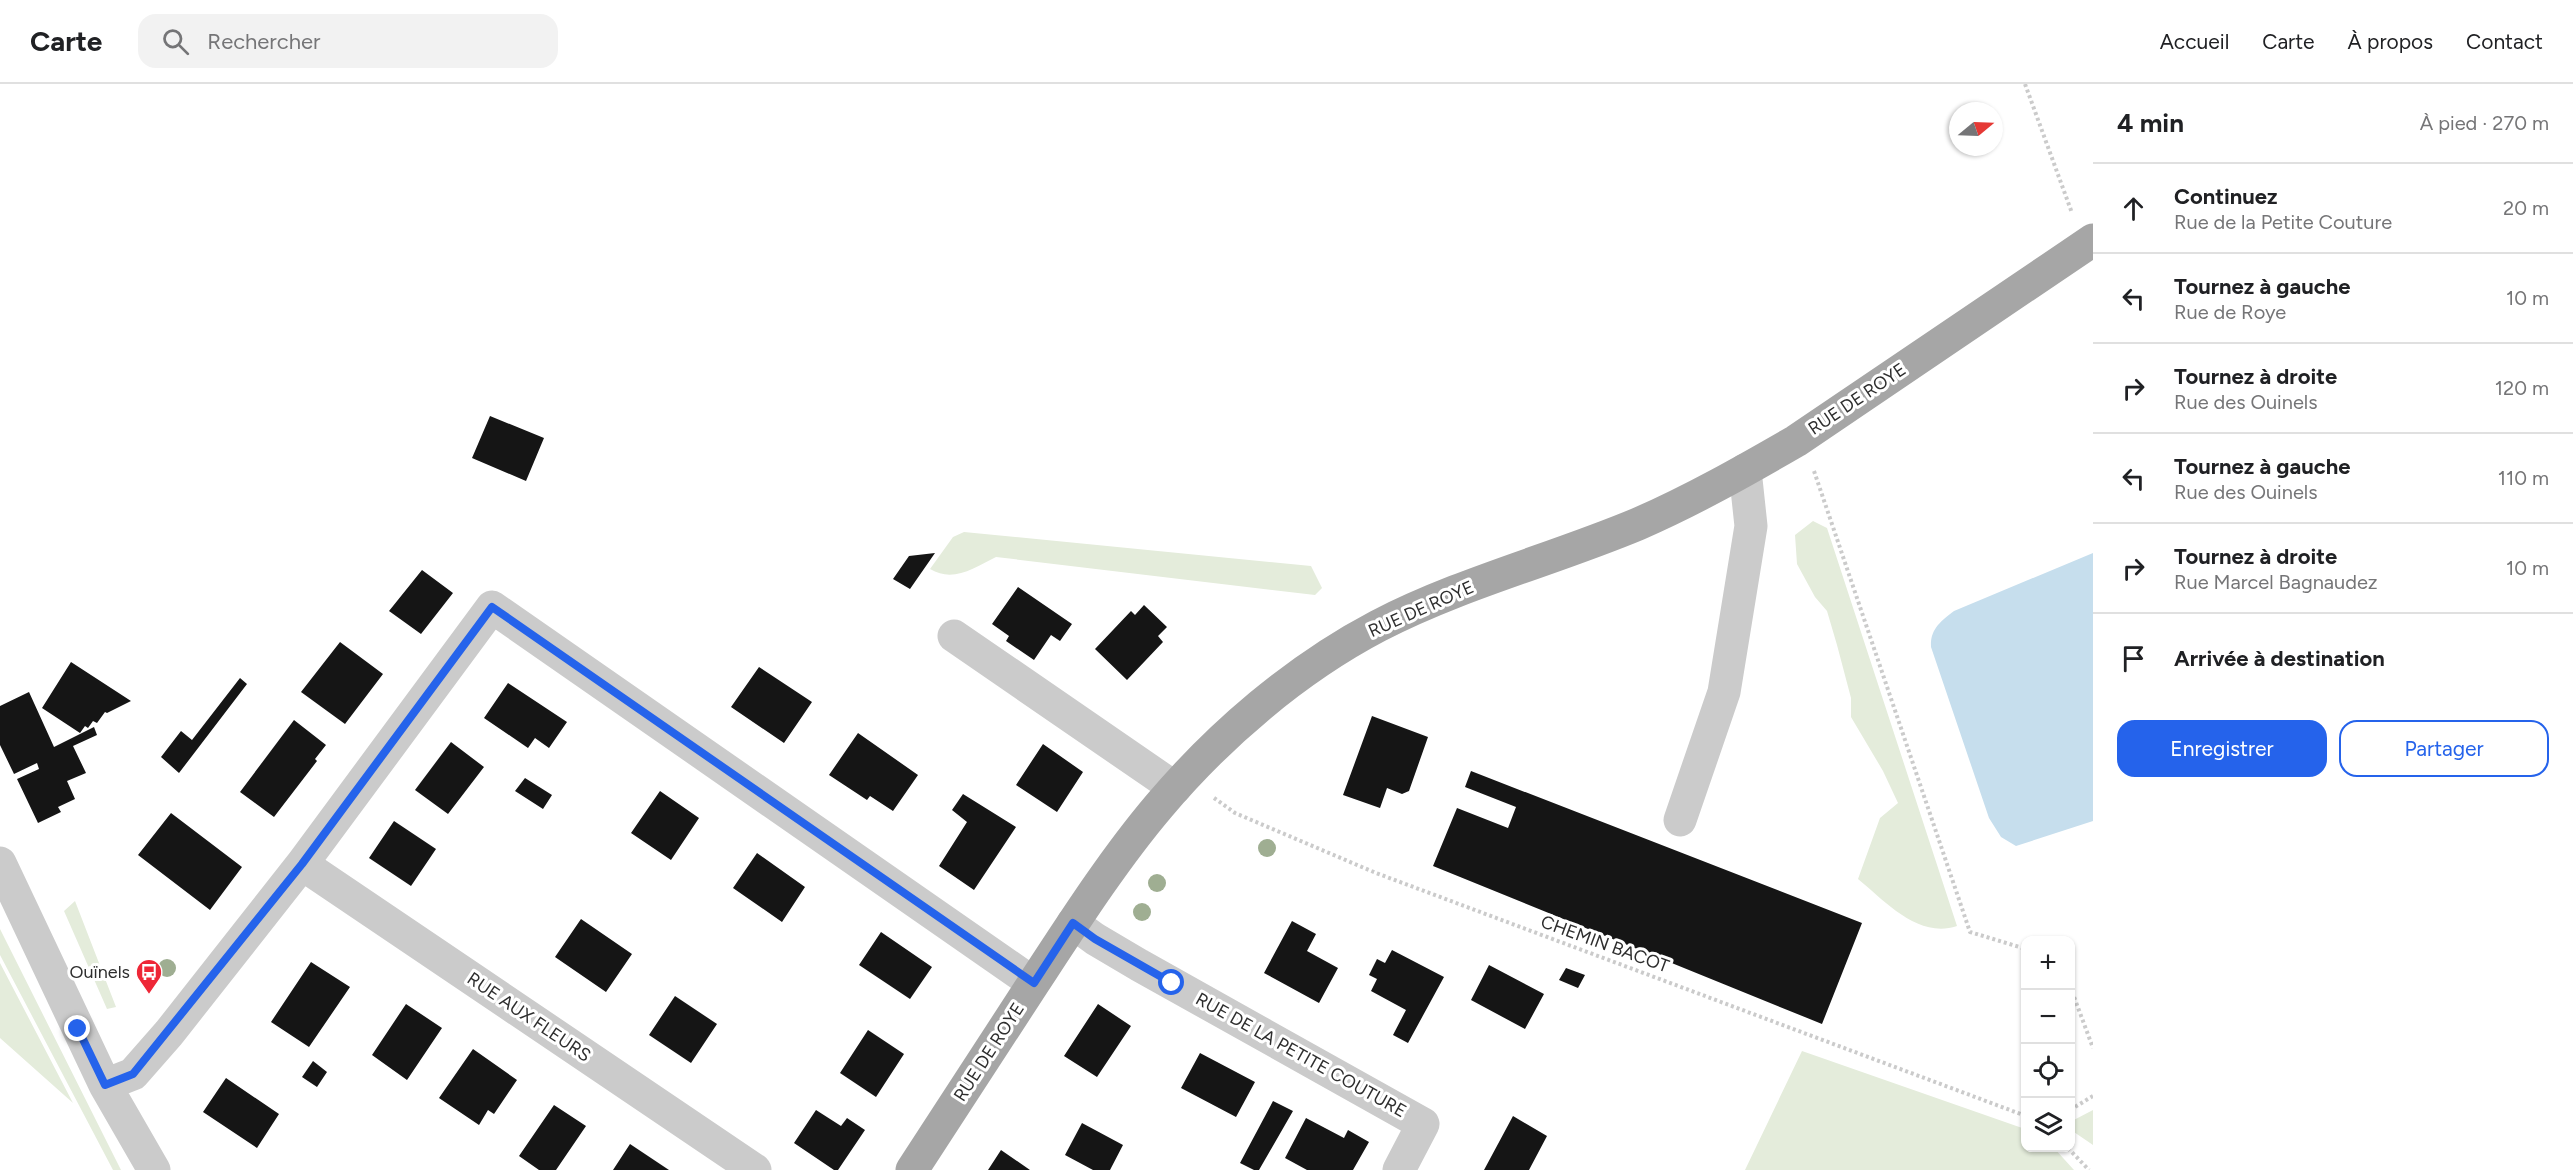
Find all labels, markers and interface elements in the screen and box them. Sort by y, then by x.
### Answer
search box [138,14,558,68]
text: Carte [30,24,102,58]
icon: search [159,25,192,58]
text: Rechercher [207,28,320,55]
text: Accueil [2160,29,2229,54]
text: Carte [2262,29,2315,54]
text: À propos [2348,29,2433,54]
text: Contact [2466,29,2543,54]
north arrow [1949,102,2003,156]
text: 4 min [2117,107,2184,139]
text: À pied · 270 m [2420,111,2549,135]
text: Continuez [2174,183,2278,210]
icon: ahead [2117,192,2150,225]
text: 20 m [2503,196,2549,220]
text: Rue de la Petite Couture [2174,210,2392,234]
text: Tournez à gauche [2174,273,2350,300]
icon: left [2117,282,2150,315]
text: 10 m [2506,286,2549,310]
text: Rue de Roye [2174,300,2286,324]
street label: RUE DE ROYE [1804,358,1910,440]
text: Tournez à droite [2174,363,2337,390]
icon: right [2117,372,2150,405]
text: 120 m [2495,376,2549,400]
text: Rue des Ouinels [2174,390,2318,414]
text: Tournez à gauche [2174,453,2350,480]
icon: left [2117,462,2150,495]
text: 110 m [2498,466,2549,490]
text: Rue des Ouinels [2174,480,2318,504]
text: Tournez à droite [2174,543,2337,570]
icon: right [2117,552,2150,585]
text: 10 m [2506,556,2549,580]
text: Rue Marcel Bagnaudez [2174,570,2378,594]
street label: RUE DE ROYE [1365,576,1477,642]
icon: arrive [2117,642,2150,675]
text: Arrivée à destination [2174,645,2385,672]
button: Enregistrer [2117,720,2327,777]
button: Partager [2339,720,2549,777]
street label: CHEMIN BACOT [1538,911,1672,977]
map controls [2021,936,2075,1152]
button: + [2021,936,2075,990]
bus stop icon: Ouïnels [134,957,164,995]
place label: Ouïnels [70,961,130,983]
street label: RUE AUX FLEURS [463,968,595,1066]
route start [1158,969,1184,995]
street label: RUE DE LA PETITE COUTURE [1192,988,1410,1122]
button: − [2021,990,2075,1044]
street label: RUE DE ROYE [949,999,1029,1105]
route end [64,1015,90,1041]
button: locate [2021,1044,2075,1098]
button: layers [2021,1098,2075,1152]

